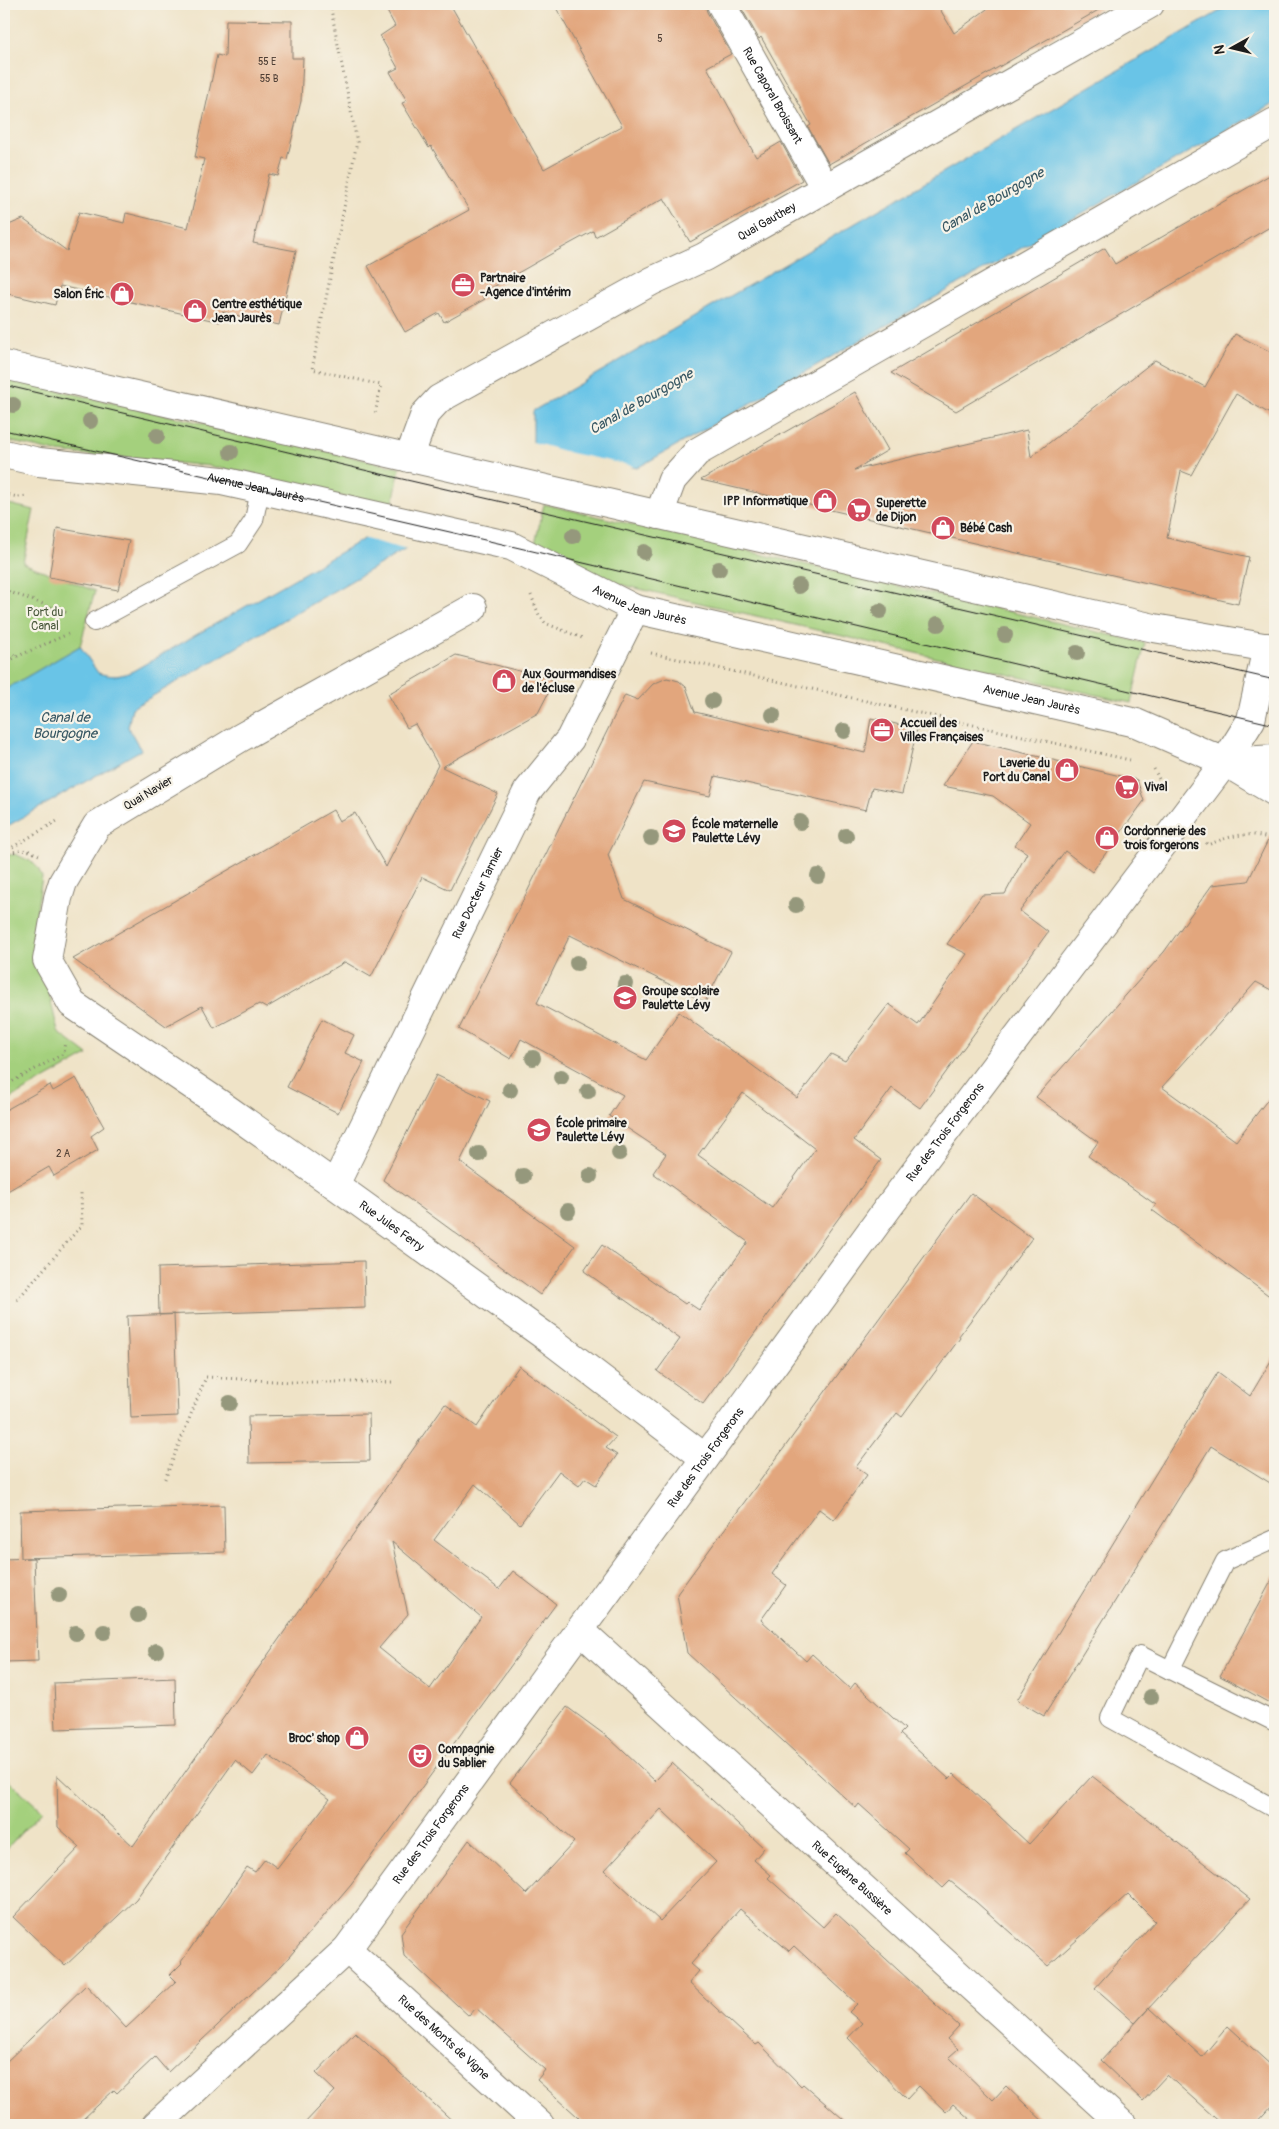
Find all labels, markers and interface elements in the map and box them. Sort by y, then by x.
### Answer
north arrow [1206,22,1256,72]
house number: 5 [657,33,663,45]
text: N [1211,44,1229,56]
street label: Rue Caporal Broissant [739,45,806,147]
house number: 55 E [258,56,276,68]
house number: 55 B [260,73,279,85]
water label: Canal de Bourgogne [938,163,1049,237]
street label: Quai Gauthey [735,199,799,244]
place label: Partnaire -Agence d'intérim [480,271,571,300]
office icon: Partnaire -Agence d'intérim [450,272,476,298]
shop icon: Salon Éric [109,281,135,307]
place label: Salon Éric [54,286,104,302]
place label: Centre esthétique Jean Jaurès [212,297,303,326]
shop icon: Centre esthétique Jean Jaurès [182,298,208,324]
water label: Canal de Bourgogne [587,364,698,438]
street label: Avenue Jean Jaurès [205,470,306,507]
shop icon: IPP Informatique [812,488,838,514]
place label: IPP Informatique [723,494,809,509]
place label: Superette de Dijon [876,496,927,525]
supermarket icon: Superette de Dijon [846,497,872,523]
shop icon: Bébé Cash [930,515,956,541]
place label: Bébé Cash [960,521,1012,536]
street label: Avenue Jean Jaurès [590,582,688,629]
park label: Port du Canal [27,605,63,634]
place label: Aux Gourmandises de l'écluse [522,667,617,696]
shop icon: Aux Gourmandises de l'écluse [491,668,517,694]
street label: Avenue Jean Jaurès [982,681,1082,718]
water label: Canal de Bourgogne [33,709,99,742]
place label: Accueil des Villes Françaises [900,716,984,745]
office icon: Accueil des Villes Françaises [869,717,895,743]
place label: Laverie du Port du Canal [983,756,1050,785]
shop icon: Laverie du Port du Canal [1054,757,1080,783]
street label: Quai Navier [121,772,176,814]
supermarket icon: Vival [1114,774,1140,800]
place label: Vival [1144,780,1168,795]
place label: École maternelle Paulette Lévy [692,816,779,846]
school or university icon: École maternelle Paulette Lévy [661,818,687,844]
place label: Cordonnerie des trois forgerons [1123,824,1206,853]
shop icon: Cordonnerie des trois forgerons [1094,825,1120,851]
street label: Rue Docteur Tarnier [449,844,507,942]
place label: Groupe scolaire Paulette Lévy [642,984,720,1013]
school or university icon: Groupe scolaire Paulette Lévy [612,985,638,1011]
street label: Rue des Trois Forgerons [903,1080,988,1185]
place label: École primaire Paulette Lévy [556,1115,628,1145]
school or university icon: École primaire Paulette Lévy [526,1117,552,1143]
house number: 2 A [56,1148,71,1160]
street label: Rue Jules Ferry [356,1198,427,1255]
street label: Rue des Trois Forgerons [665,1405,748,1511]
shop icon: Broc' shop [344,1725,370,1751]
place label: Broc' shop [288,1731,340,1746]
place label: Compagnie du Sablier [438,1742,495,1771]
theatre icon: Compagnie du Sablier [407,1743,433,1769]
street label: Rue des Trois Forgerons [390,1781,473,1887]
street label: Rue Eugène Bussière [808,1838,895,1919]
street label: Rue des Monts de Vigne [395,1992,492,2083]

